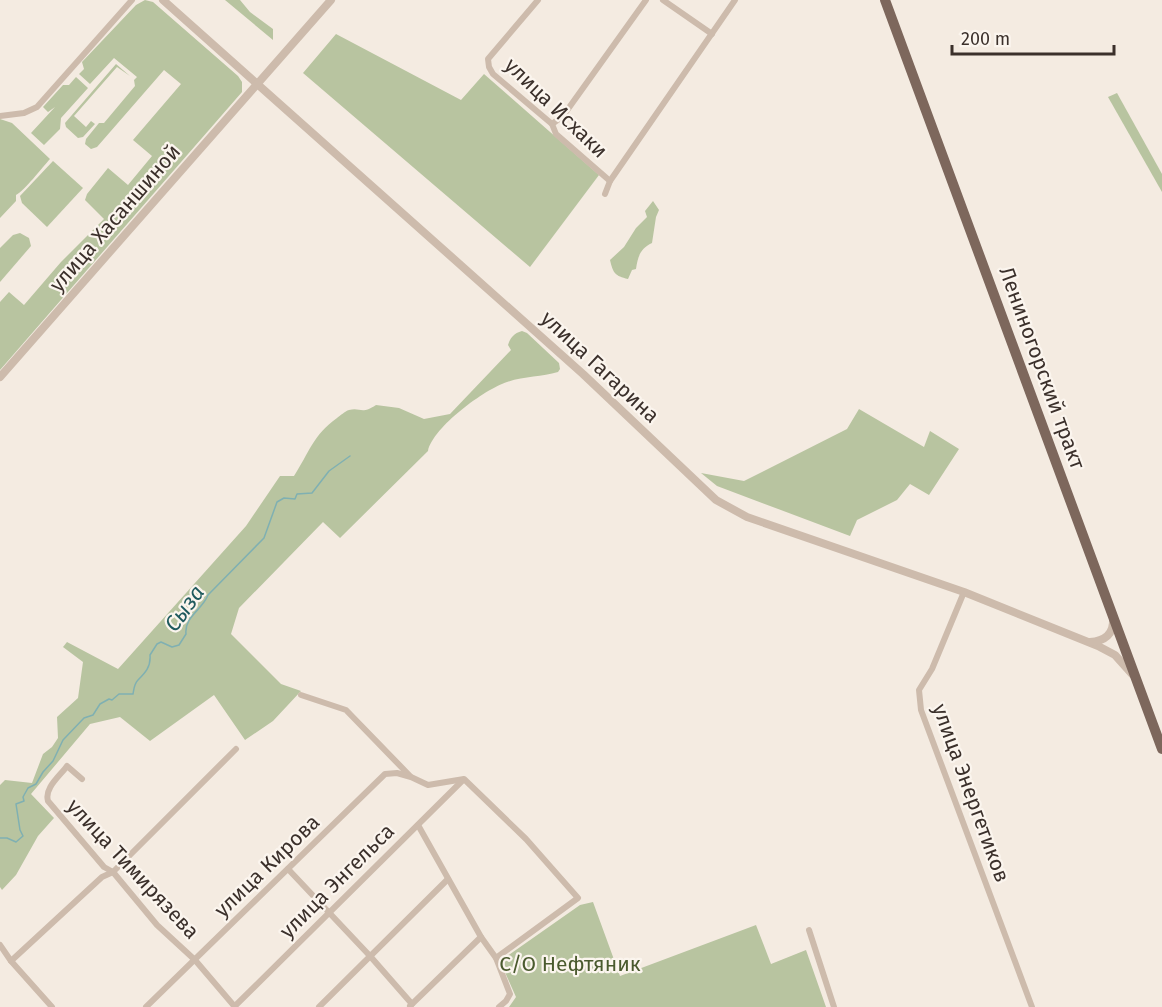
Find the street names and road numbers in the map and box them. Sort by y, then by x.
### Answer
street label: улица Исхаки [499,52,613,164]
street label: улица Хасаншиной [44,139,186,297]
street label: Лениногорский тракт [993,263,1091,473]
street label: улица Гагарина [535,305,665,429]
street label: улица Энергетиков [927,700,1015,886]
street label: улица Тимирязева [61,793,205,945]
street label: улица Кирова [209,809,325,923]
street label: улица Энгельса [274,818,400,944]

